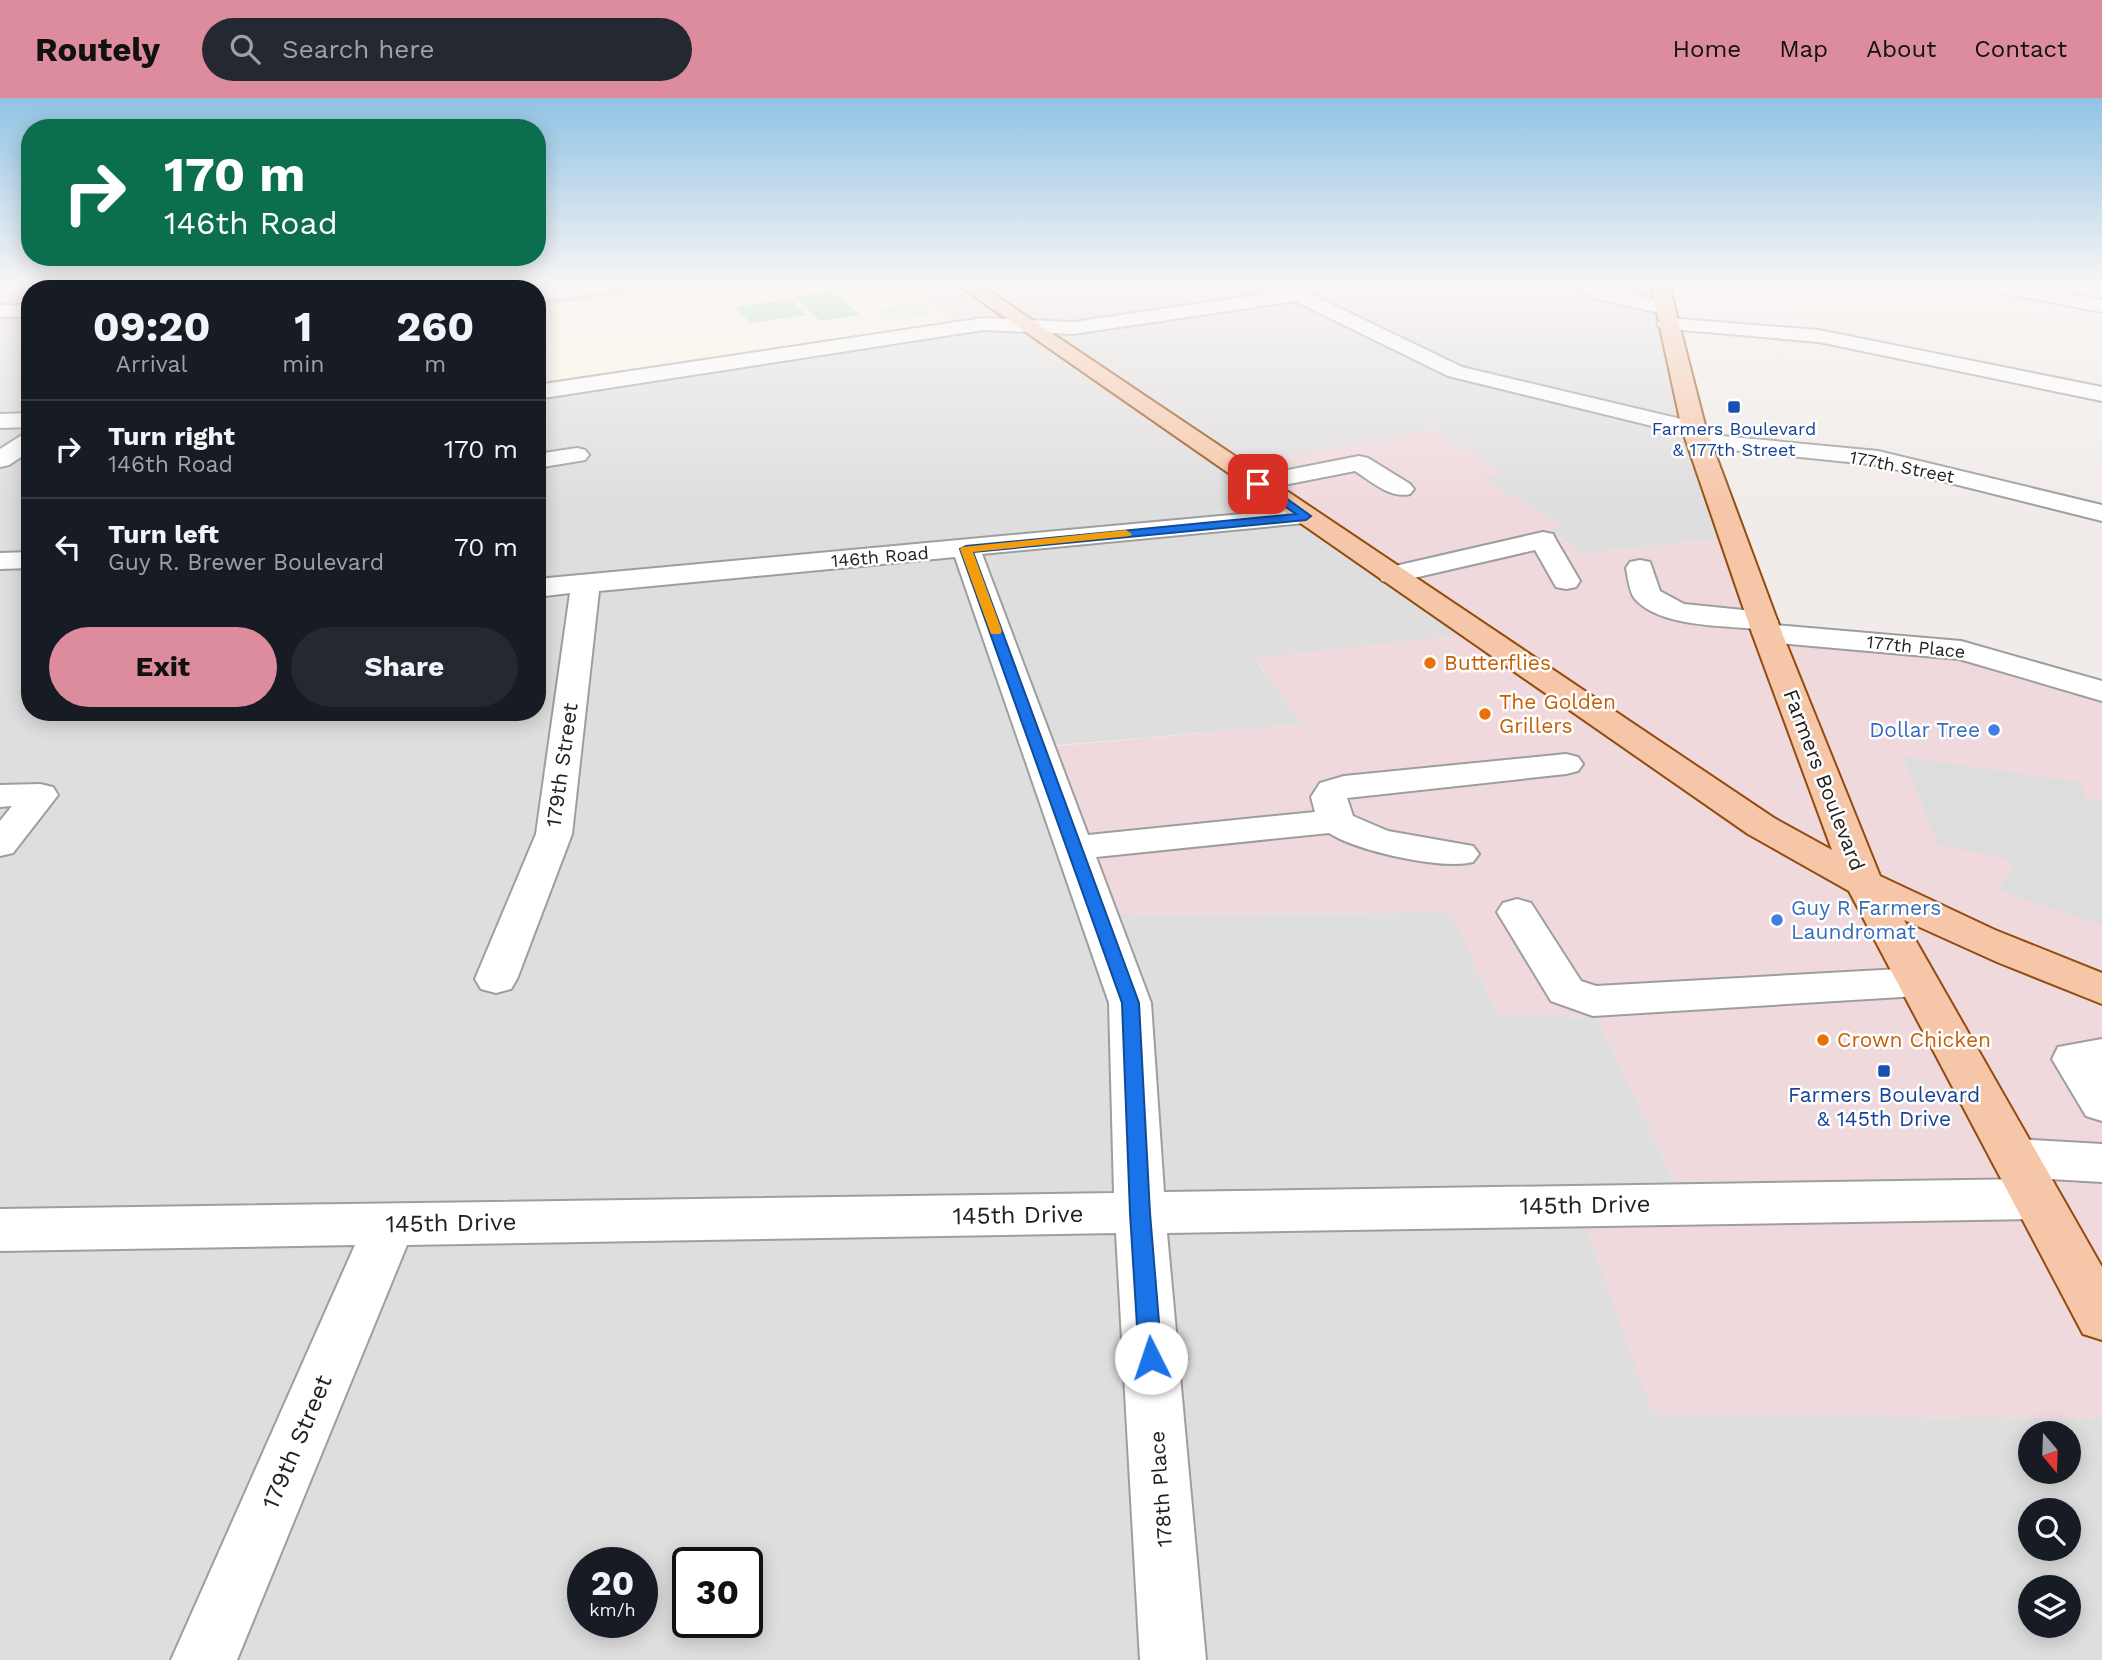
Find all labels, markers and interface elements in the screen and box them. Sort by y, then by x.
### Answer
search box [202,18,692,81]
text: Routely [35,30,160,69]
icon: search [226,30,264,68]
text: Search here [282,34,434,64]
text: Home [1673,35,1741,63]
text: Map [1779,35,1828,63]
text: About [1866,35,1936,63]
text: Contact [1974,35,2067,63]
text: 170 m [164,145,305,203]
icon: right [49,147,140,238]
text: 146th Road [164,204,338,242]
text: 09:20 [93,302,210,351]
text: 1 [294,302,312,351]
text: 260 [396,302,474,351]
text: Arrival [116,351,188,378]
text: min [282,351,325,378]
text: m [424,351,446,378]
marker: Farmers Boulevard & 177th Street [1726,399,1742,415]
place label: Farmers Boulevard & 177th Street [1652,418,1816,460]
text: Turn right [108,421,235,451]
icon: right [49,430,87,468]
text: 170 m [444,434,518,464]
street label: 177th Street [1848,446,1957,487]
text: 146th Road [108,451,233,478]
pin [1228,454,1288,514]
icon: arrive [1239,465,1277,503]
text: Turn left [108,519,219,549]
icon: left [49,528,87,566]
text: 70 m [454,532,518,562]
street label: 146th Road [830,542,930,571]
text: Guy R. Brewer Boulevard [108,549,384,576]
button: Exit [49,627,277,707]
button: Share [291,627,518,707]
street label: 177th Place [1866,631,1966,662]
place label: Butterflies [1444,650,1551,675]
marker: Butterflies [1422,655,1438,671]
street label: Farmers Boulevard [1778,686,1871,874]
place label: The Golden Grillers [1499,689,1616,738]
street label: 179th Street [540,701,583,829]
marker: The Golden Grillers [1477,706,1493,722]
place label: Dollar Tree [1869,717,1980,742]
marker: Dollar Tree [1986,722,2002,738]
place label: Guy R Farmers Laundromat [1791,895,1941,944]
marker: Guy R Farmers Laundromat [1769,912,1785,928]
place label: Crown Chicken [1837,1027,1991,1052]
marker: Crown Chicken [1815,1032,1831,1048]
marker: Farmers Boulevard & 145th Drive [1876,1063,1892,1079]
place label: Farmers Boulevard & 145th Drive [1788,1082,1980,1131]
street label: 145th Drive [1519,1190,1651,1220]
street label: 145th Drive [952,1200,1084,1230]
street label: 145th Drive [385,1208,517,1238]
position arrow [1114,1321,1188,1395]
street label: 179th Street [256,1371,338,1513]
north arrow [2018,1421,2081,1484]
map controls [2018,1421,2081,1638]
street label: 178th Place [1144,1430,1177,1548]
button: search [2018,1498,2081,1561]
speed limit sign: 30 [672,1547,763,1638]
text: 20 [591,1562,634,1604]
button: layers [2018,1575,2081,1638]
text: km/h [589,1599,636,1620]

